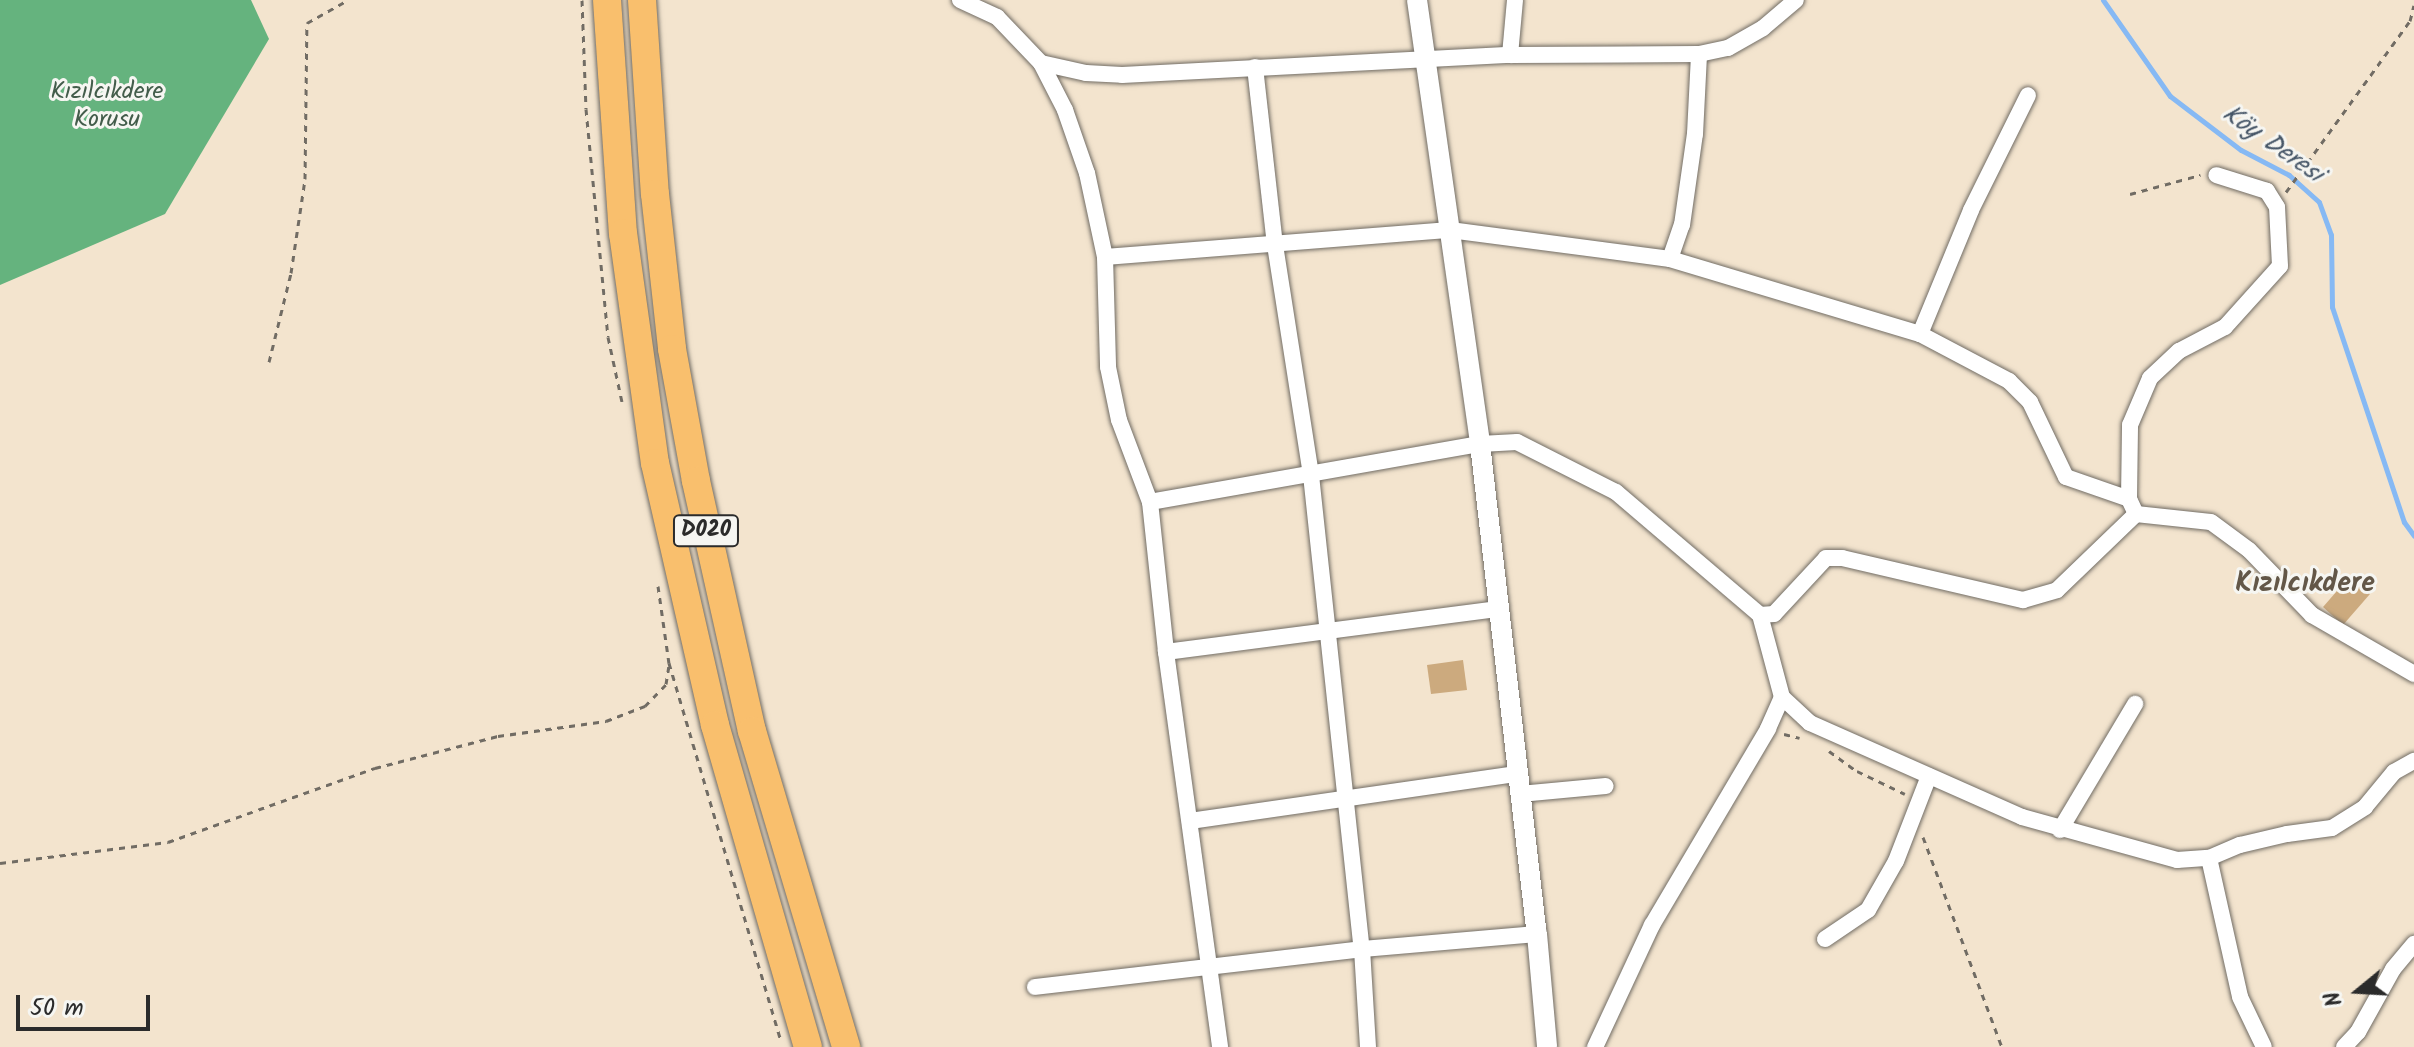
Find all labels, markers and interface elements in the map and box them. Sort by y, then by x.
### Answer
park label: Kızılcıkdere Korusu [51,78,163,134]
water label: Köy Deresi [2216,99,2328,191]
road number: D020 [672,513,740,549]
district label: Kızılcıkdere [2235,567,2375,601]
north arrow [2318,951,2398,1031]
scale bar [20,979,154,1029]
text: N [2316,987,2353,1011]
text: 50 m [30,989,84,1028]

